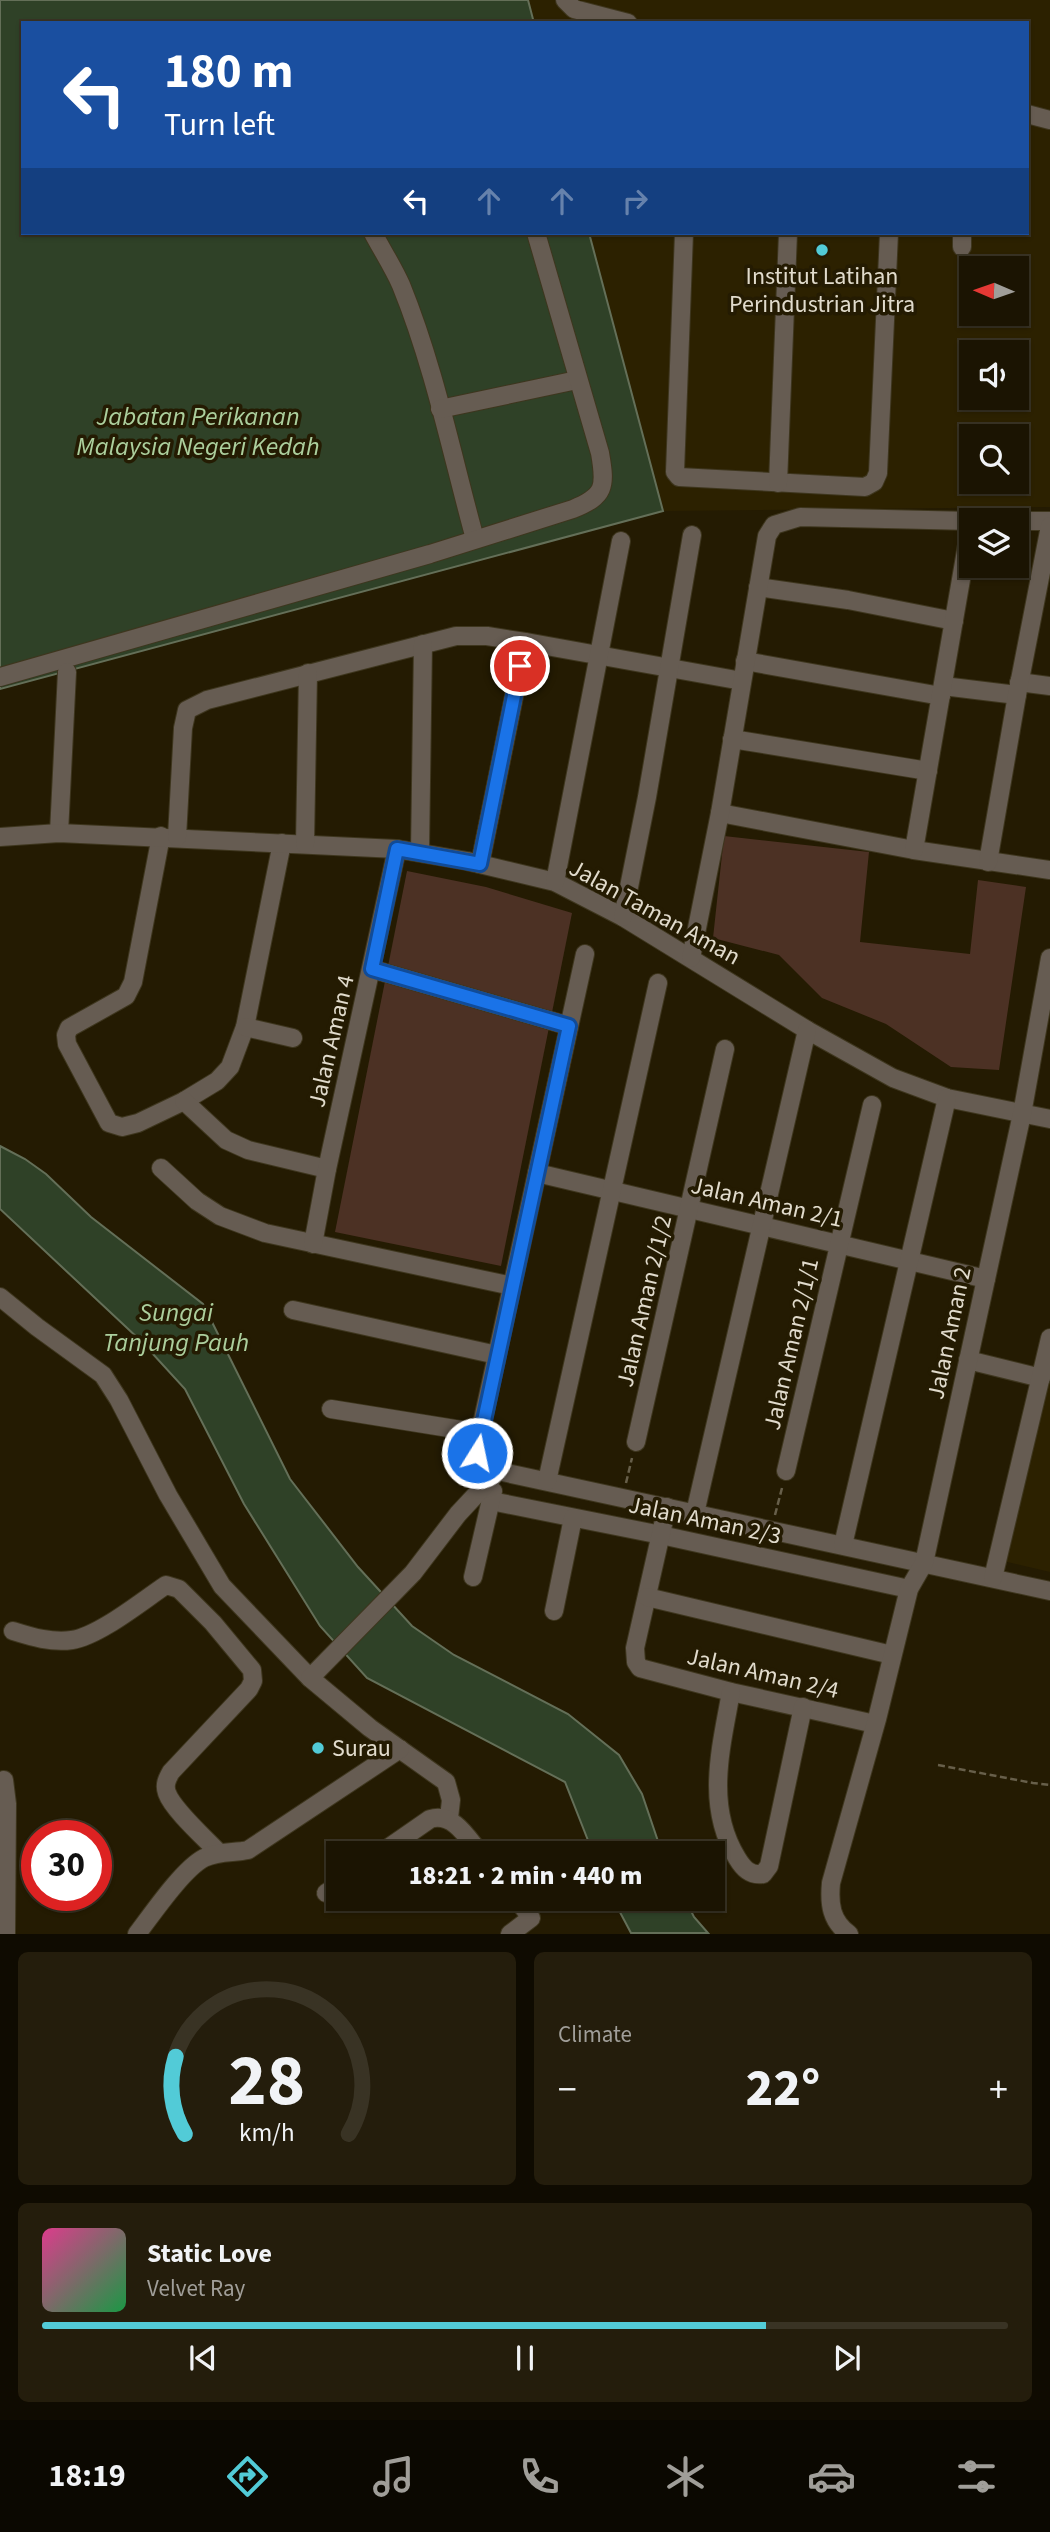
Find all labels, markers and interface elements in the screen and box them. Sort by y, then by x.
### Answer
text: 180 m [164,37,293,107]
icon: left [49,49,140,140]
text: Turn left [164,102,275,148]
icon: left [397,182,435,220]
icon: ahead [470,182,508,220]
icon: ahead [543,182,581,220]
icon: right [616,182,654,220]
marker: Institut Latihan Perindustrian Jitra [814,242,830,258]
north arrow [959,256,1029,326]
map controls [959,256,1029,578]
place label: Institut Latihan Perindustrian Jitra [729,259,915,322]
button: sound [959,340,1029,410]
water label: Jabatan Perikanan Malaysia Negeri Kedah [76,398,320,465]
button: search [959,424,1029,494]
button: layers [959,508,1029,578]
pin [490,636,550,696]
icon: arrive [501,647,539,685]
street label: Jalan Taman Aman [563,851,747,974]
street label: Jalan Aman 4 [299,972,364,1111]
street label: Jalan Aman 2/1 [687,1168,846,1237]
street label: Jalan Aman 2/1/2 [608,1212,681,1390]
street label: Jalan Aman 2/1/1 [755,1255,828,1433]
street label: Jalan Aman 2 [918,1264,981,1403]
water label: Sungai Tanjung Pauh [103,1294,249,1361]
position arrow [440,1416,514,1490]
street label: Jalan Aman 2/3 [625,1487,784,1554]
street label: Jalan Aman 2/4 [683,1639,842,1708]
place label: Surau [332,1731,391,1766]
marker: Surau [310,1740,326,1756]
speed limit sign: 30 [21,1820,112,1911]
text: 18:21 · 2 min · 440 m [409,1857,642,1894]
text: Climate [558,2018,632,2051]
text: 28 [229,2030,305,2134]
text: 22° [746,2052,820,2126]
text: − [558,2063,577,2117]
text: + [989,2063,1008,2117]
text: km/h [239,2115,295,2151]
text: Static Love [147,2235,272,2272]
text: Velvet Ray [147,2272,245,2305]
icon: previous [184,2339,222,2377]
icon: pause [506,2339,544,2377]
icon: next [828,2339,866,2377]
icon: directions [223,2452,272,2501]
icon: music [369,2452,418,2501]
icon: phone [515,2452,564,2501]
icon: climate [661,2452,710,2501]
icon: car [807,2452,856,2501]
icon: filters [952,2452,1001,2501]
text: 18:19 [48,2453,126,2499]

